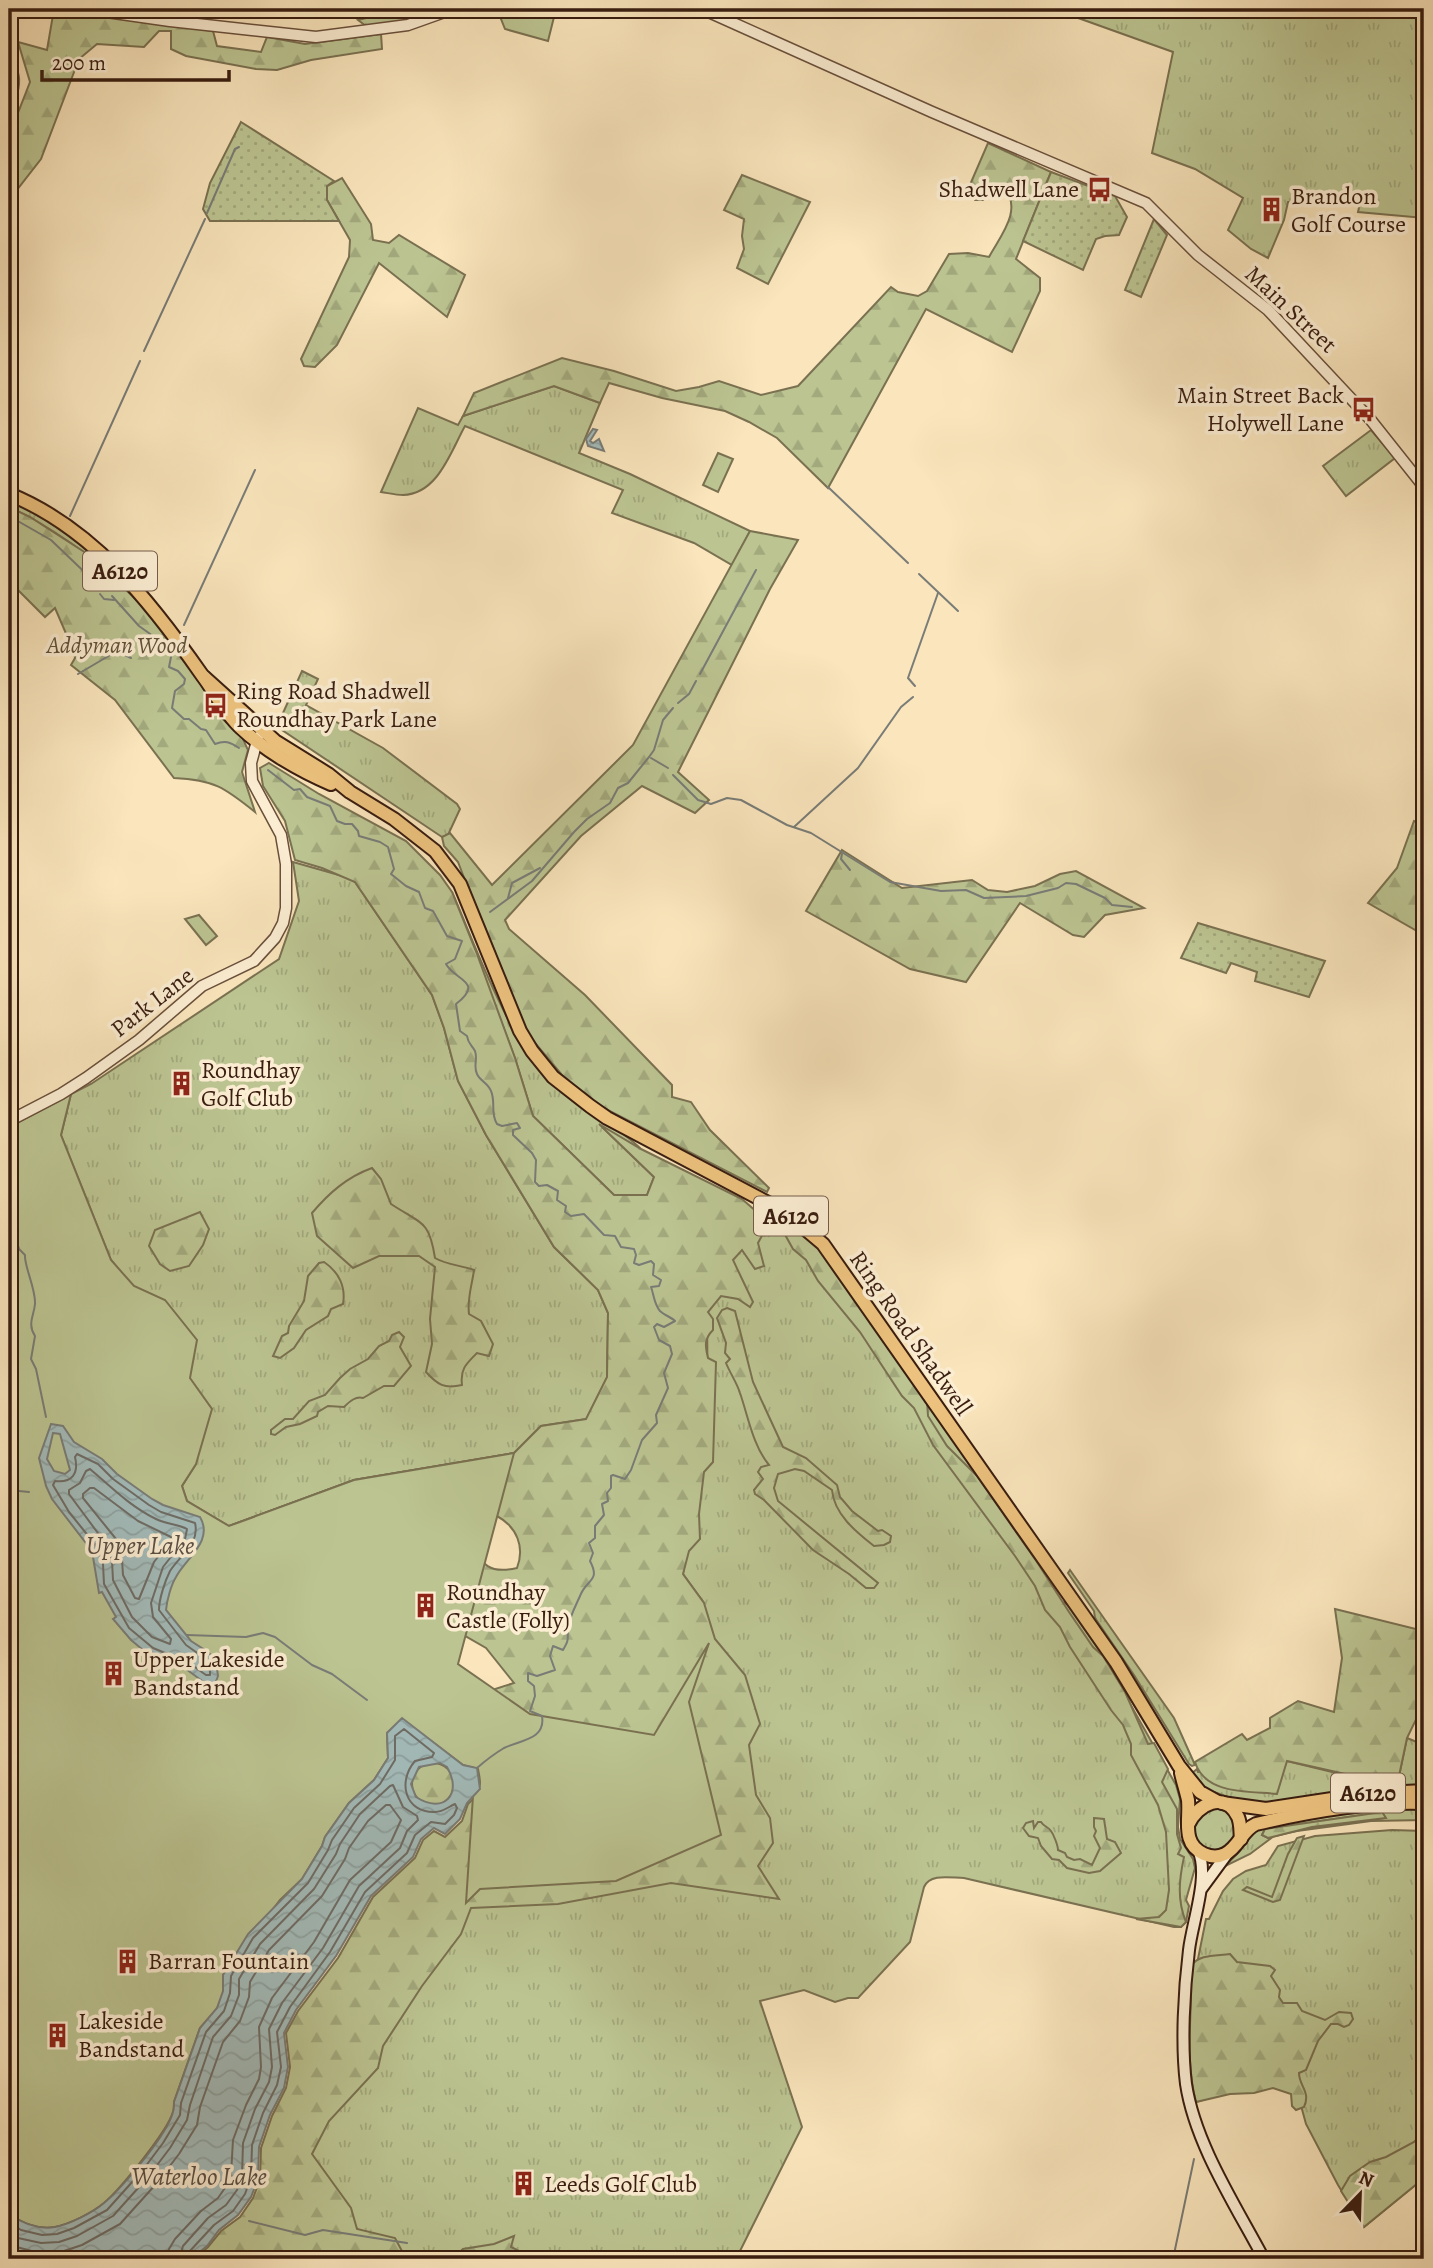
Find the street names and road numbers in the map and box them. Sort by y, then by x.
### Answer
street label: Main Street [1238,258,1344,360]
road number: A6120 [83,552,157,590]
street label: Park Lane [104,960,200,1044]
road number: A6120 [754,1196,828,1236]
street label: Ring Road Shadwell [842,1244,980,1422]
road number: A6120 [1331,1774,1405,1812]

